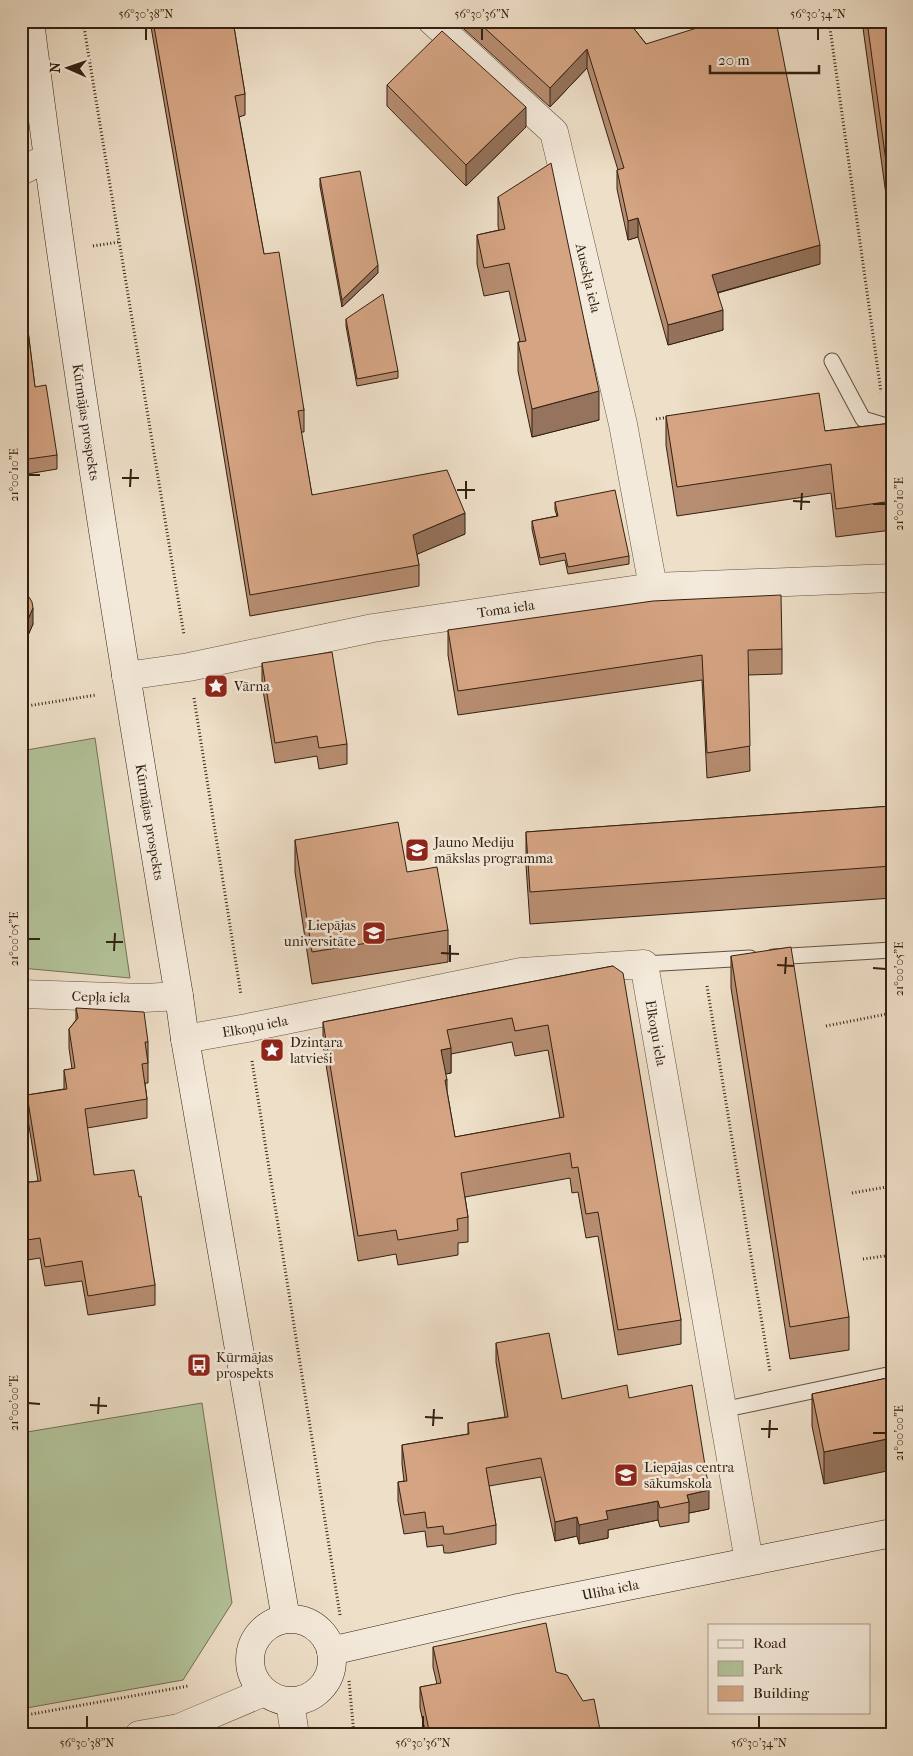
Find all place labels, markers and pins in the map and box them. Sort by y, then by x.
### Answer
place icon: Vārna [203,673,229,699]
place label: Vārna [233,678,270,695]
place label: Jauno Mediju mākslas programma [433,834,554,867]
school or university icon: Jauno Mediju mākslas programma [404,837,430,863]
place label: Liepājas universitāte [283,917,356,950]
school or university icon: Liepājas universitāte [361,920,387,946]
place label: Dzintara latvieši [289,1034,343,1067]
place icon: Dzintara latvieši [259,1037,285,1063]
place label: Kūrmājas prospekts [215,1349,274,1382]
bus stop icon: Kūrmājas prospekts [186,1352,212,1378]
place label: Liepājas centra sākumskola [644,1459,735,1492]
school or university icon: Liepājas centra sākumskola [613,1462,639,1488]

